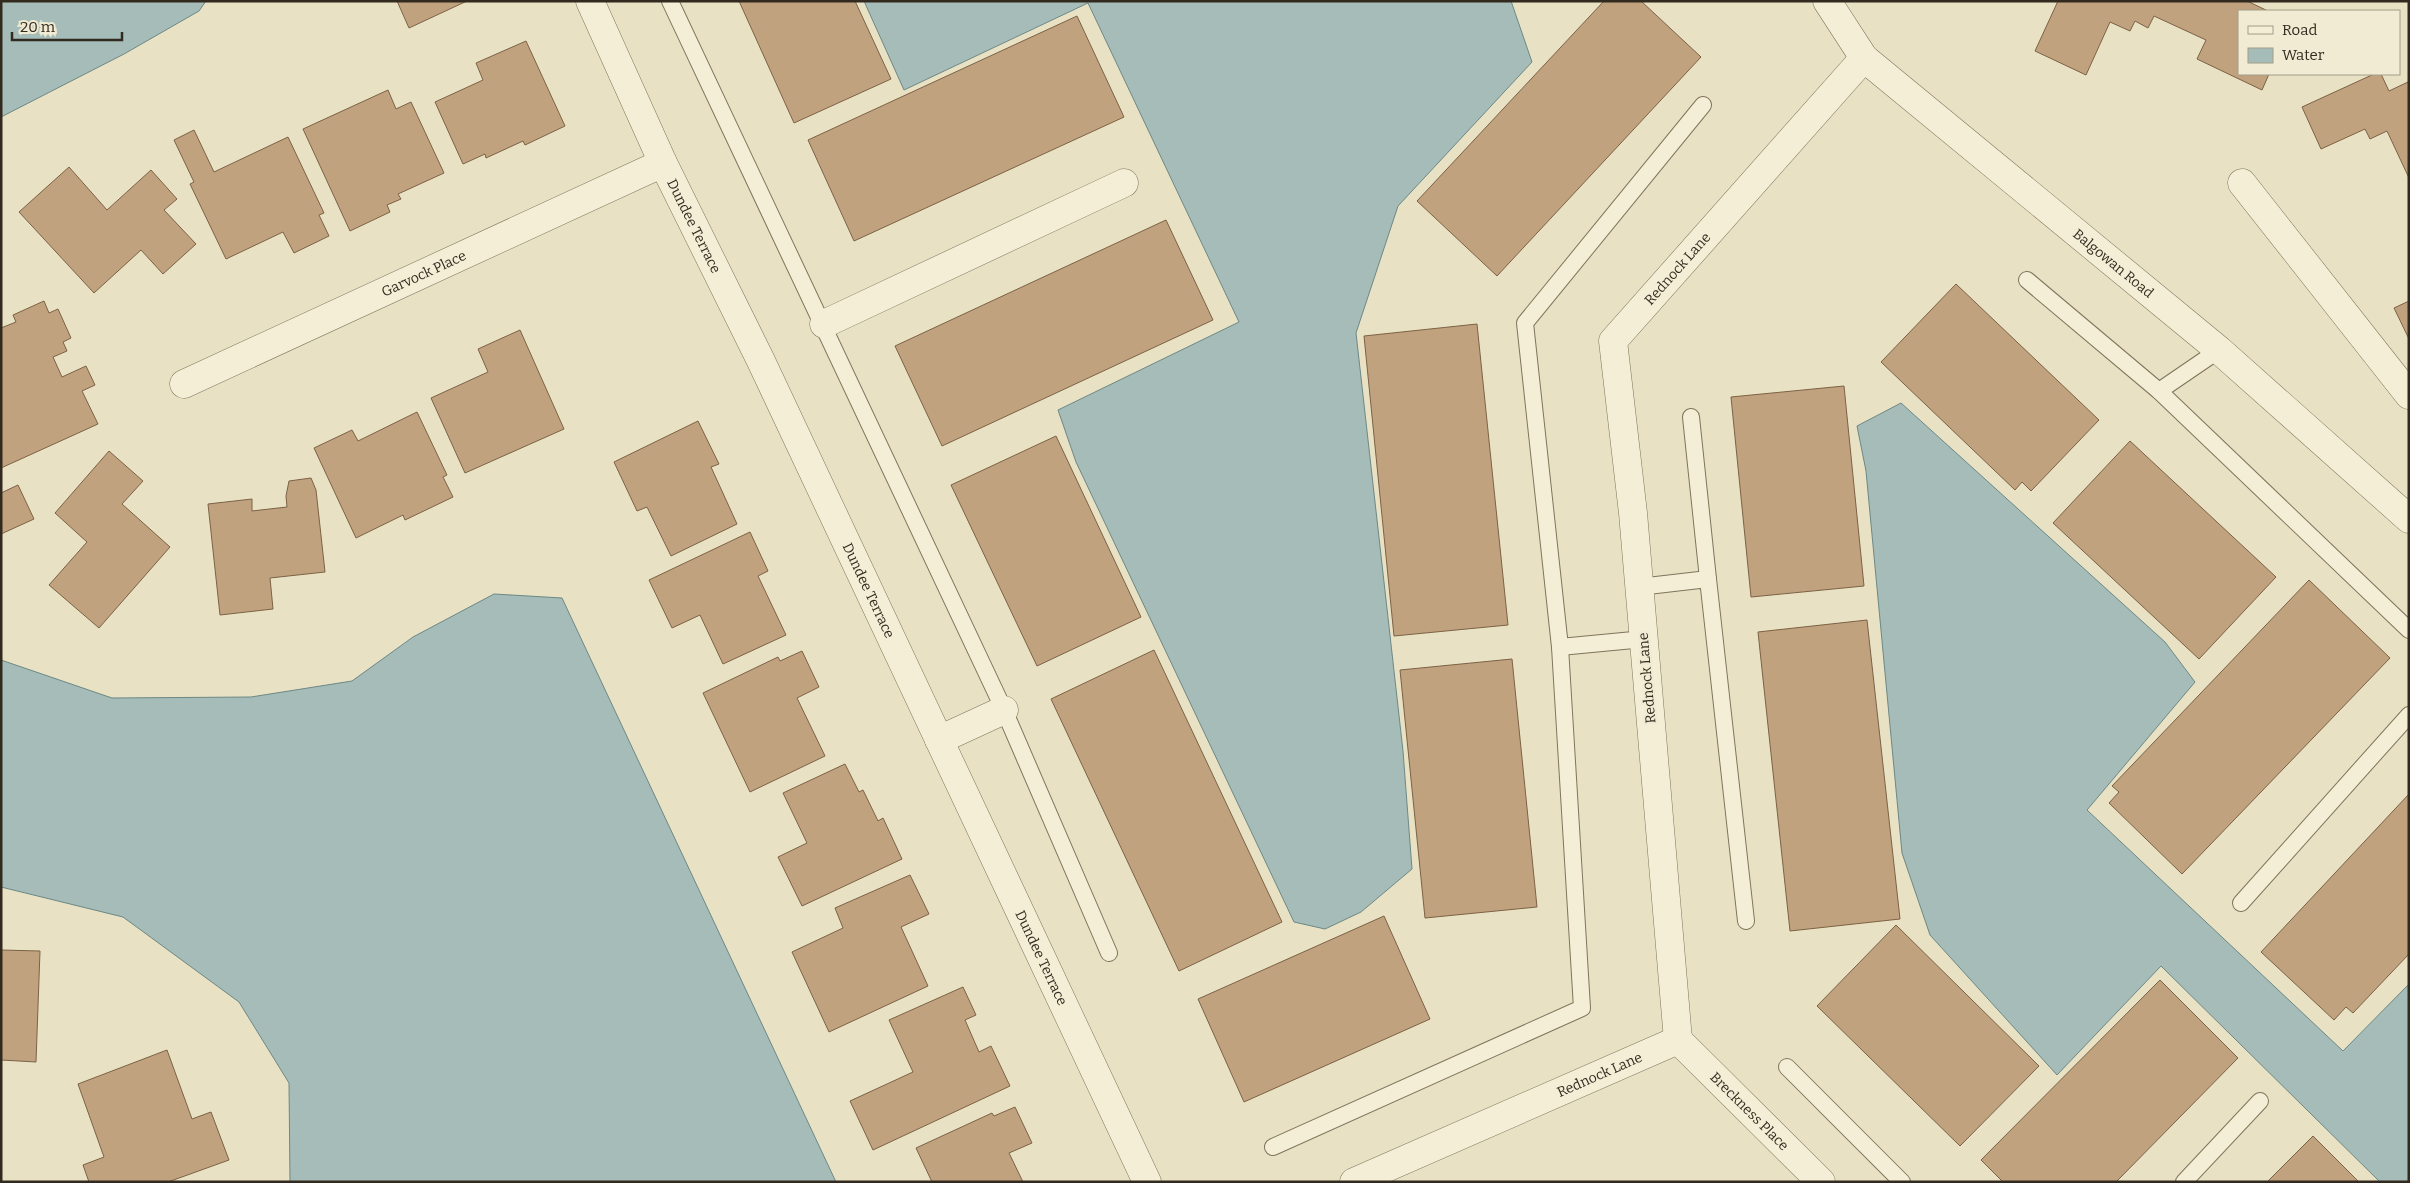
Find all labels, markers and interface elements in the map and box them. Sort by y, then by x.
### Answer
scale bar [12,10,122,42]
legend [2238,10,2400,75]
text: 20 m [20,18,56,36]
text: Road [2282,21,2317,39]
text: Water [2282,46,2325,64]
street label: Dundee Terrace [664,176,725,276]
street label: Balgowan Road [2070,225,2157,301]
street label: Rednock Lane [1641,229,1714,308]
street label: Garvock Place [379,247,469,300]
street label: Dundee Terrace [839,540,898,641]
street label: Rednock Lane [1635,632,1659,724]
street label: Dundee Terrace [1012,907,1071,1008]
street label: Rednock Lane [1554,1048,1645,1101]
street label: Breckness Place [1707,1068,1793,1154]

